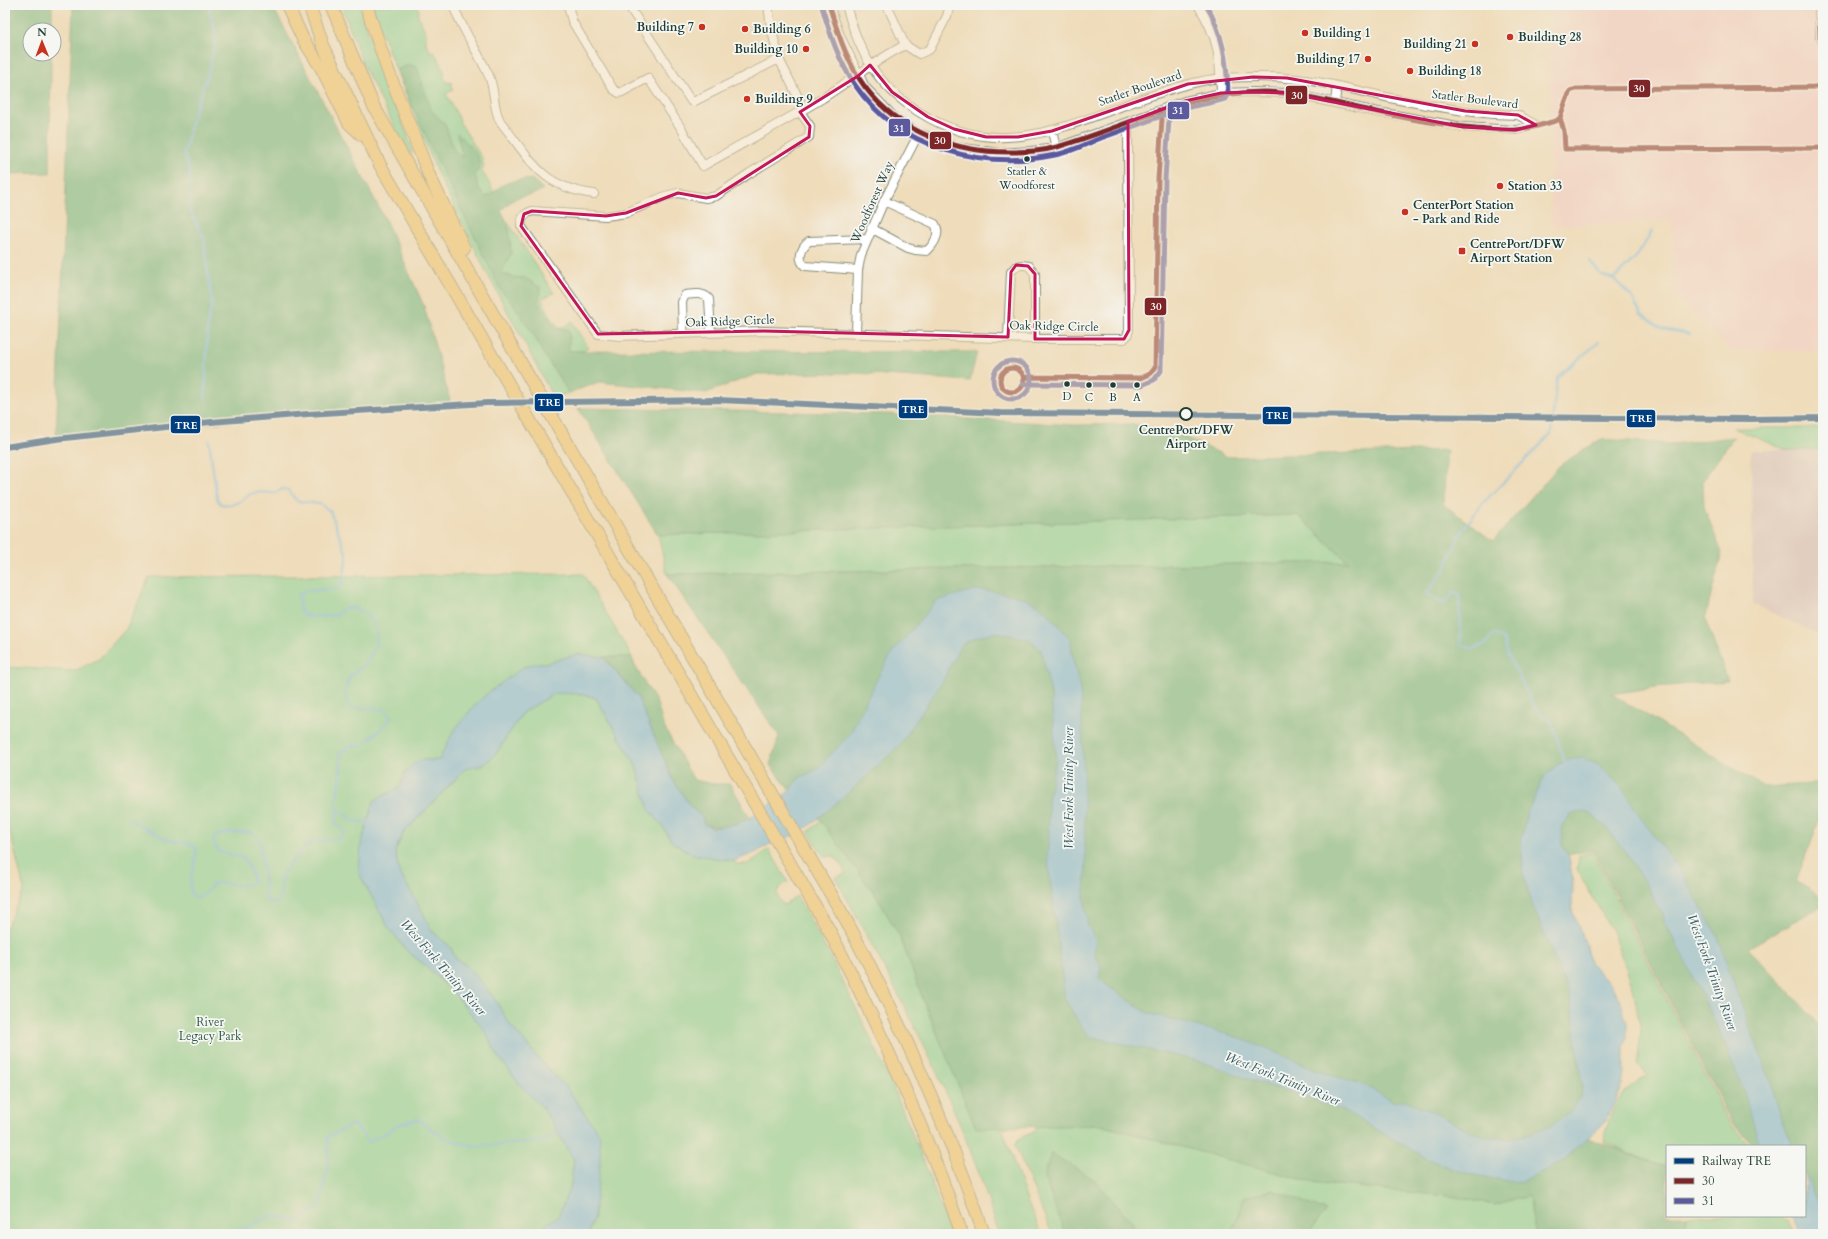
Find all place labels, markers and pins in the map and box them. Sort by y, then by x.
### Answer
place label: Building 7 [636,19,694,35]
place label: Building 6 [753,21,811,37]
marker: Building 7 [697,22,707,32]
marker: Building 6 [740,24,750,34]
place label: Building 1 [1313,25,1371,41]
marker: Building 1 [1300,28,1310,38]
place label: Building 28 [1518,29,1582,45]
marker: Building 28 [1505,32,1515,42]
place label: Building 21 [1403,36,1467,52]
marker: Building 21 [1470,39,1480,49]
place label: Building 10 [734,41,798,57]
marker: Building 10 [801,44,811,54]
place label: Building 17 [1296,51,1360,67]
marker: Building 17 [1363,54,1373,64]
place label: Building 18 [1418,63,1482,79]
marker: Building 18 [1405,66,1415,76]
place label: Building 9 [755,91,813,107]
marker: Building 9 [742,94,752,104]
marker: Statler & Woodforest [1022,154,1032,164]
place label: Statler & Woodforest [998,164,1055,193]
place label: Station 33 [1508,178,1562,194]
marker: Station 33 [1495,181,1505,191]
place label: CenterPort Station - Park and Ride [1413,197,1514,227]
marker: CenterPort Station - Park and Ride [1400,207,1410,217]
place label: CentrePort/DFW Airport Station [1470,236,1565,266]
marker: CentrePort/DFW Airport Station [1457,246,1467,256]
marker: D [1062,379,1072,389]
marker: C [1084,380,1094,390]
marker: B [1108,380,1118,390]
marker: A [1132,380,1142,390]
place label: D [1063,389,1072,404]
place label: C [1085,390,1093,405]
place label: B [1109,390,1117,405]
place label: A [1133,390,1141,405]
marker: CentrePort/DFW Airport [1179,407,1193,421]
place label: CentrePort/DFW Airport [1139,422,1234,452]

